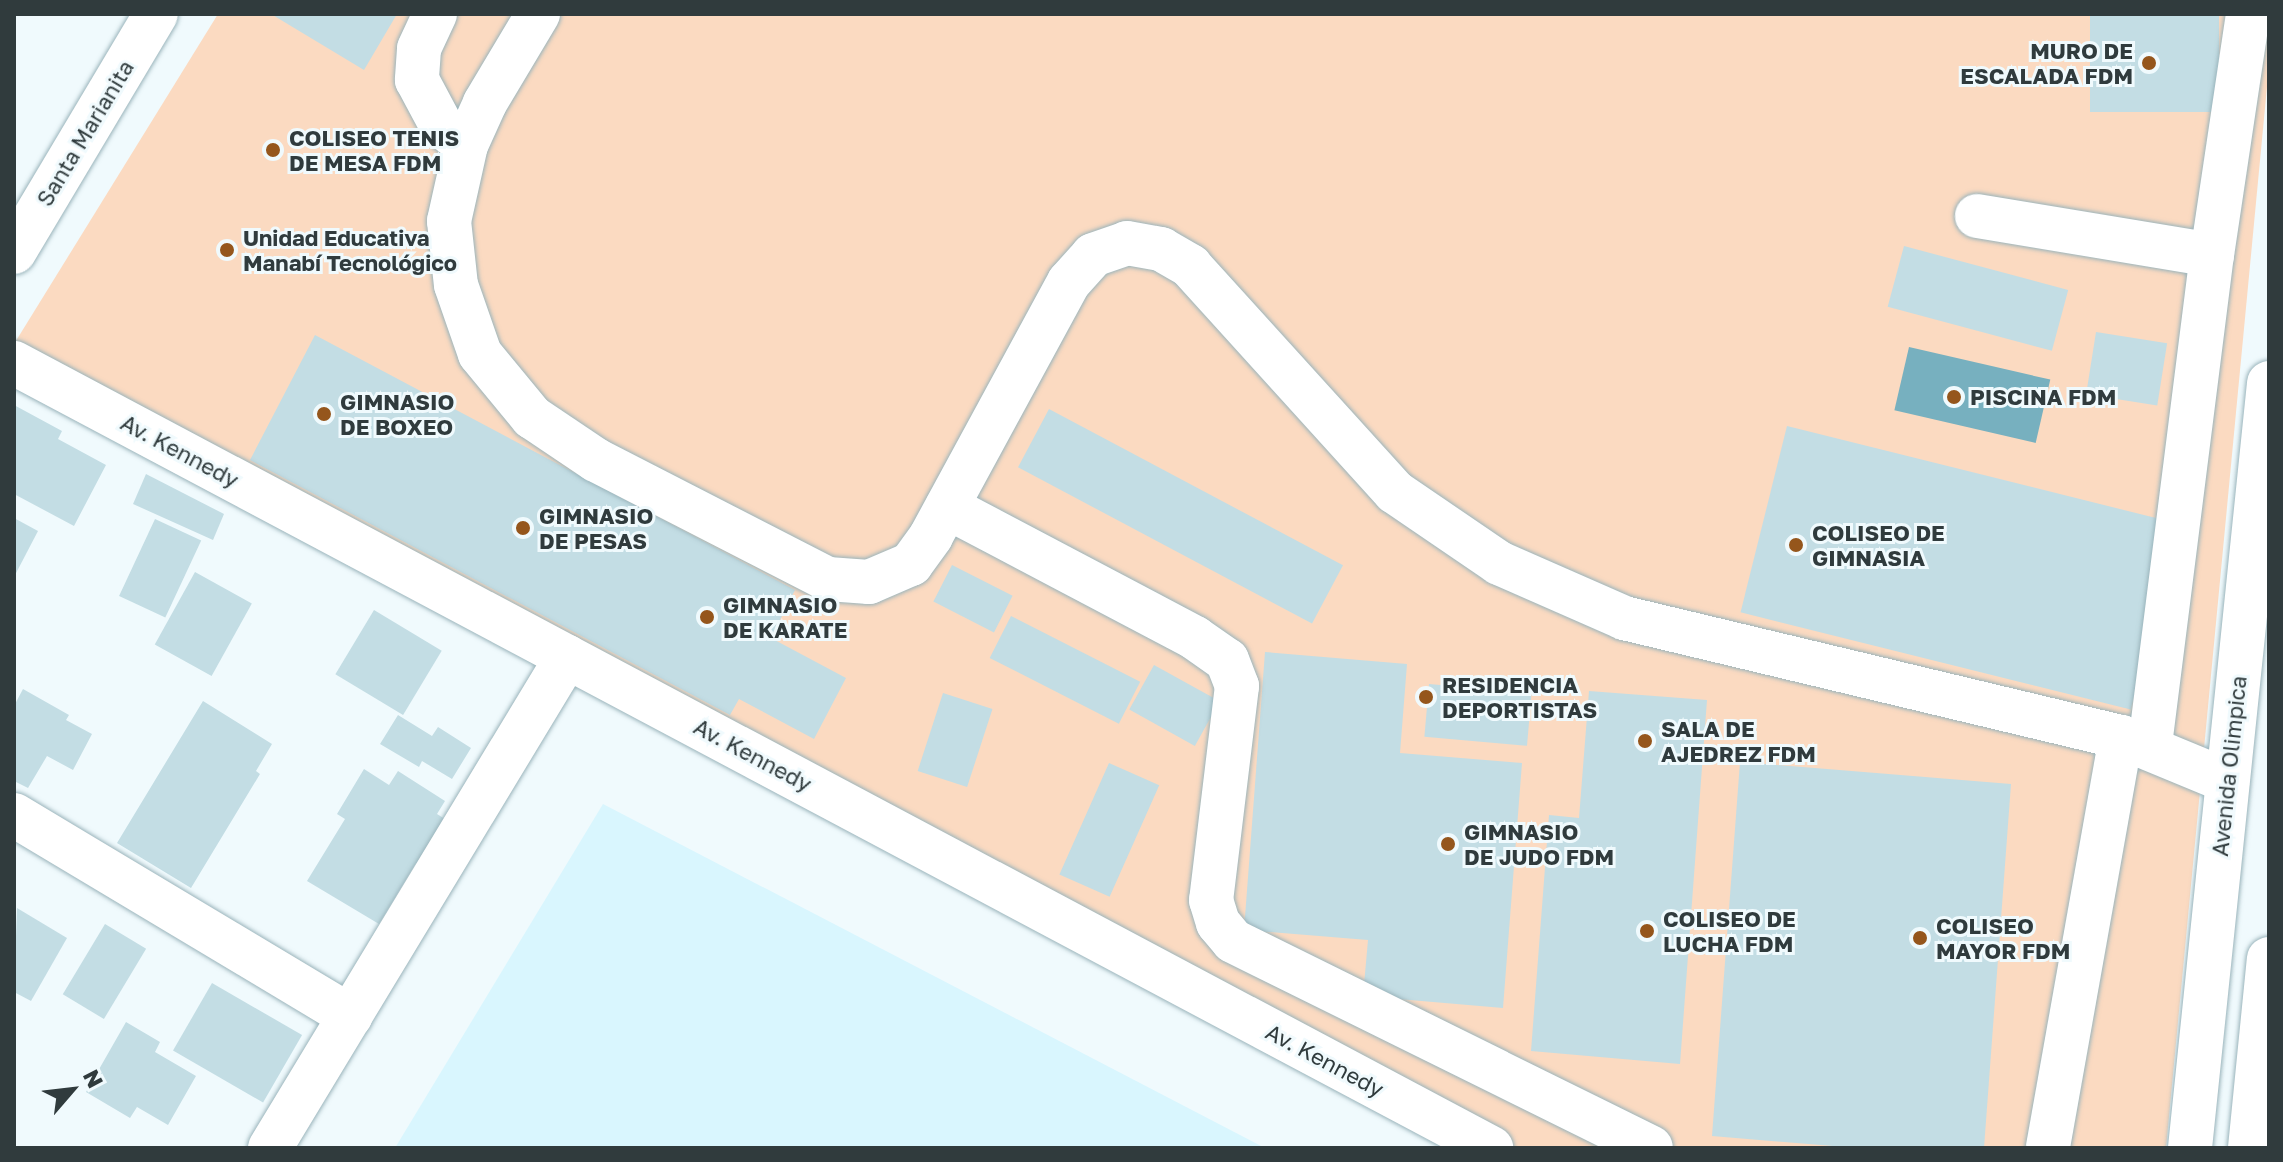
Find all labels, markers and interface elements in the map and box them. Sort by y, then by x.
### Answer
place label: MURO DE ESCALADA FDM [1960,37,2133,88]
marker: MURO DE ESCALADA FDM [2140,54,2158,72]
street label: Santa Marianita [31,55,139,211]
place label: COLISEO TENIS DE MESA FDM [289,124,459,176]
marker: COLISEO TENIS DE MESA FDM [264,141,282,159]
place label: Unidad Educativa Manabí Tecnológico [243,224,457,276]
marker: Unidad Educativa Manabí Tecnológico [218,241,236,259]
place label: PISCINA FDM [1970,384,2116,410]
place label: GIMNASIO DE BOXEO [340,388,455,440]
marker: PISCINA FDM [1945,388,1963,406]
marker: GIMNASIO DE BOXEO [315,405,333,423]
street label: Av. Kennedy [117,409,243,493]
place label: GIMNASIO DE PESAS [539,502,654,554]
marker: GIMNASIO DE PESAS [514,519,532,537]
place label: COLISEO DE GIMNASIA [1812,519,1945,570]
marker: COLISEO DE GIMNASIA [1787,536,1805,554]
place label: GIMNASIO DE KARATE [723,591,847,642]
marker: GIMNASIO DE KARATE [698,608,716,626]
place label: RESIDENCIA DEPORTISTAS [1442,671,1597,722]
street label: Avenida Olimpica [2206,674,2252,858]
marker: RESIDENCIA DEPORTISTAS [1417,688,1435,706]
street label: Av. Kennedy [690,713,816,797]
place label: SALA DE AJEDREZ FDM [1661,715,1816,766]
marker: SALA DE AJEDREZ FDM [1636,732,1654,750]
place label: GIMNASIO DE JUDO FDM [1464,818,1614,870]
marker: GIMNASIO DE JUDO FDM [1439,835,1457,853]
place label: COLISEO DE LUCHA FDM [1663,905,1796,956]
place label: COLISEO MAYOR FDM [1936,912,2070,964]
marker: COLISEO DE LUCHA FDM [1638,922,1656,940]
marker: COLISEO MAYOR FDM [1911,929,1929,947]
street label: Av. Kennedy [1262,1018,1388,1102]
north arrow [32,1050,112,1130]
text: N [78,1065,109,1092]

